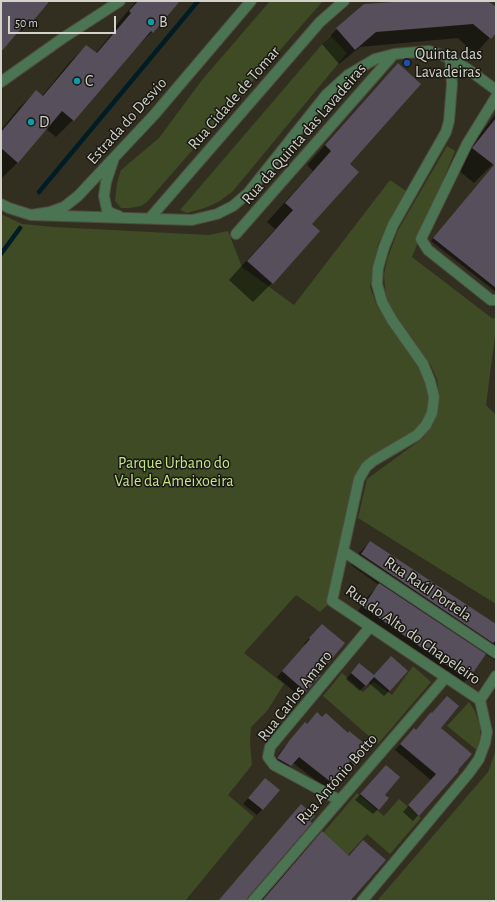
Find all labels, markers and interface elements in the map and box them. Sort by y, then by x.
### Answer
scale bar [10,8,118,34]
place label: B [159,12,168,32]
text: 50 m [15,17,38,29]
marker: B [146,17,156,27]
street label: Rua Cidade de Tomar [184,42,284,154]
place label: Quinta das Lavadeiras [415,44,482,82]
marker: Quinta das Lavadeiras [402,58,412,68]
street label: Rua da Quinta das Lavadeiras [238,60,370,208]
place label: C [85,71,93,91]
street label: Estrada do Desvio [83,74,171,168]
marker: C [72,76,82,86]
place label: D [39,112,49,132]
marker: D [26,117,36,127]
park label: Parque Urbano do Vale da Ameixoeira [114,453,234,491]
street label: Rua Raúl Portela [381,553,475,625]
street label: Rua do Alto do Chapeleiro [342,581,484,689]
street label: Rua Carlos Amaro [254,647,336,745]
street label: Rua António Botto [293,730,381,828]

